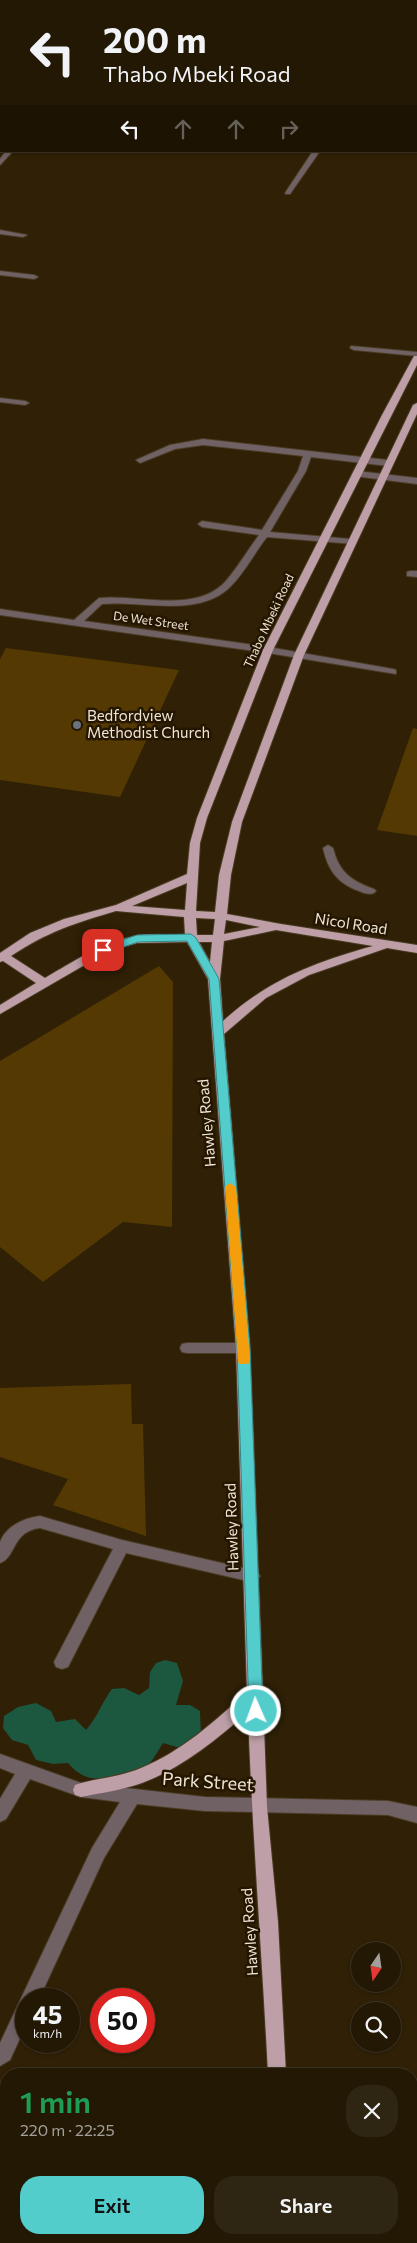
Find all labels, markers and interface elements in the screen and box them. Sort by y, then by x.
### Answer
text: 200 m [103,17,206,60]
icon: left [20,20,85,85]
text: Thabo Mbeki Road [103,60,290,87]
icon: left [116,115,144,143]
icon: ahead [169,115,197,143]
icon: ahead [222,115,250,143]
icon: right [275,115,303,143]
street label: Thabo Mbeki Road [240,571,296,670]
street label: De Wet Street [112,608,190,632]
place label: Bedfordview Methodist Church [87,706,210,741]
marker: Bedfordview Methodist Church [71,719,83,731]
street label: Nicol Road [314,908,389,938]
pin [82,929,124,971]
icon: arrive [89,936,117,964]
street label: Hawley Road [193,1078,219,1168]
street label: Hawley Road [220,1483,242,1571]
position arrow [229,1684,281,1736]
street label: Park Street [161,1767,255,1795]
street label: Hawley Road [237,1887,261,1977]
north arrow [351,1942,401,1992]
map controls [351,1942,401,2052]
speed limit sign: 50 [90,1988,155,2053]
text: 45 [33,1999,62,2029]
button: search [351,2002,401,2052]
text: km/h [33,2026,62,2040]
text: 1 min [20,2082,91,2119]
button: close [346,2085,398,2137]
text: 220 m · 22:25 [20,2120,115,2139]
button: Exit [20,2176,204,2234]
button: Share [214,2176,398,2234]

